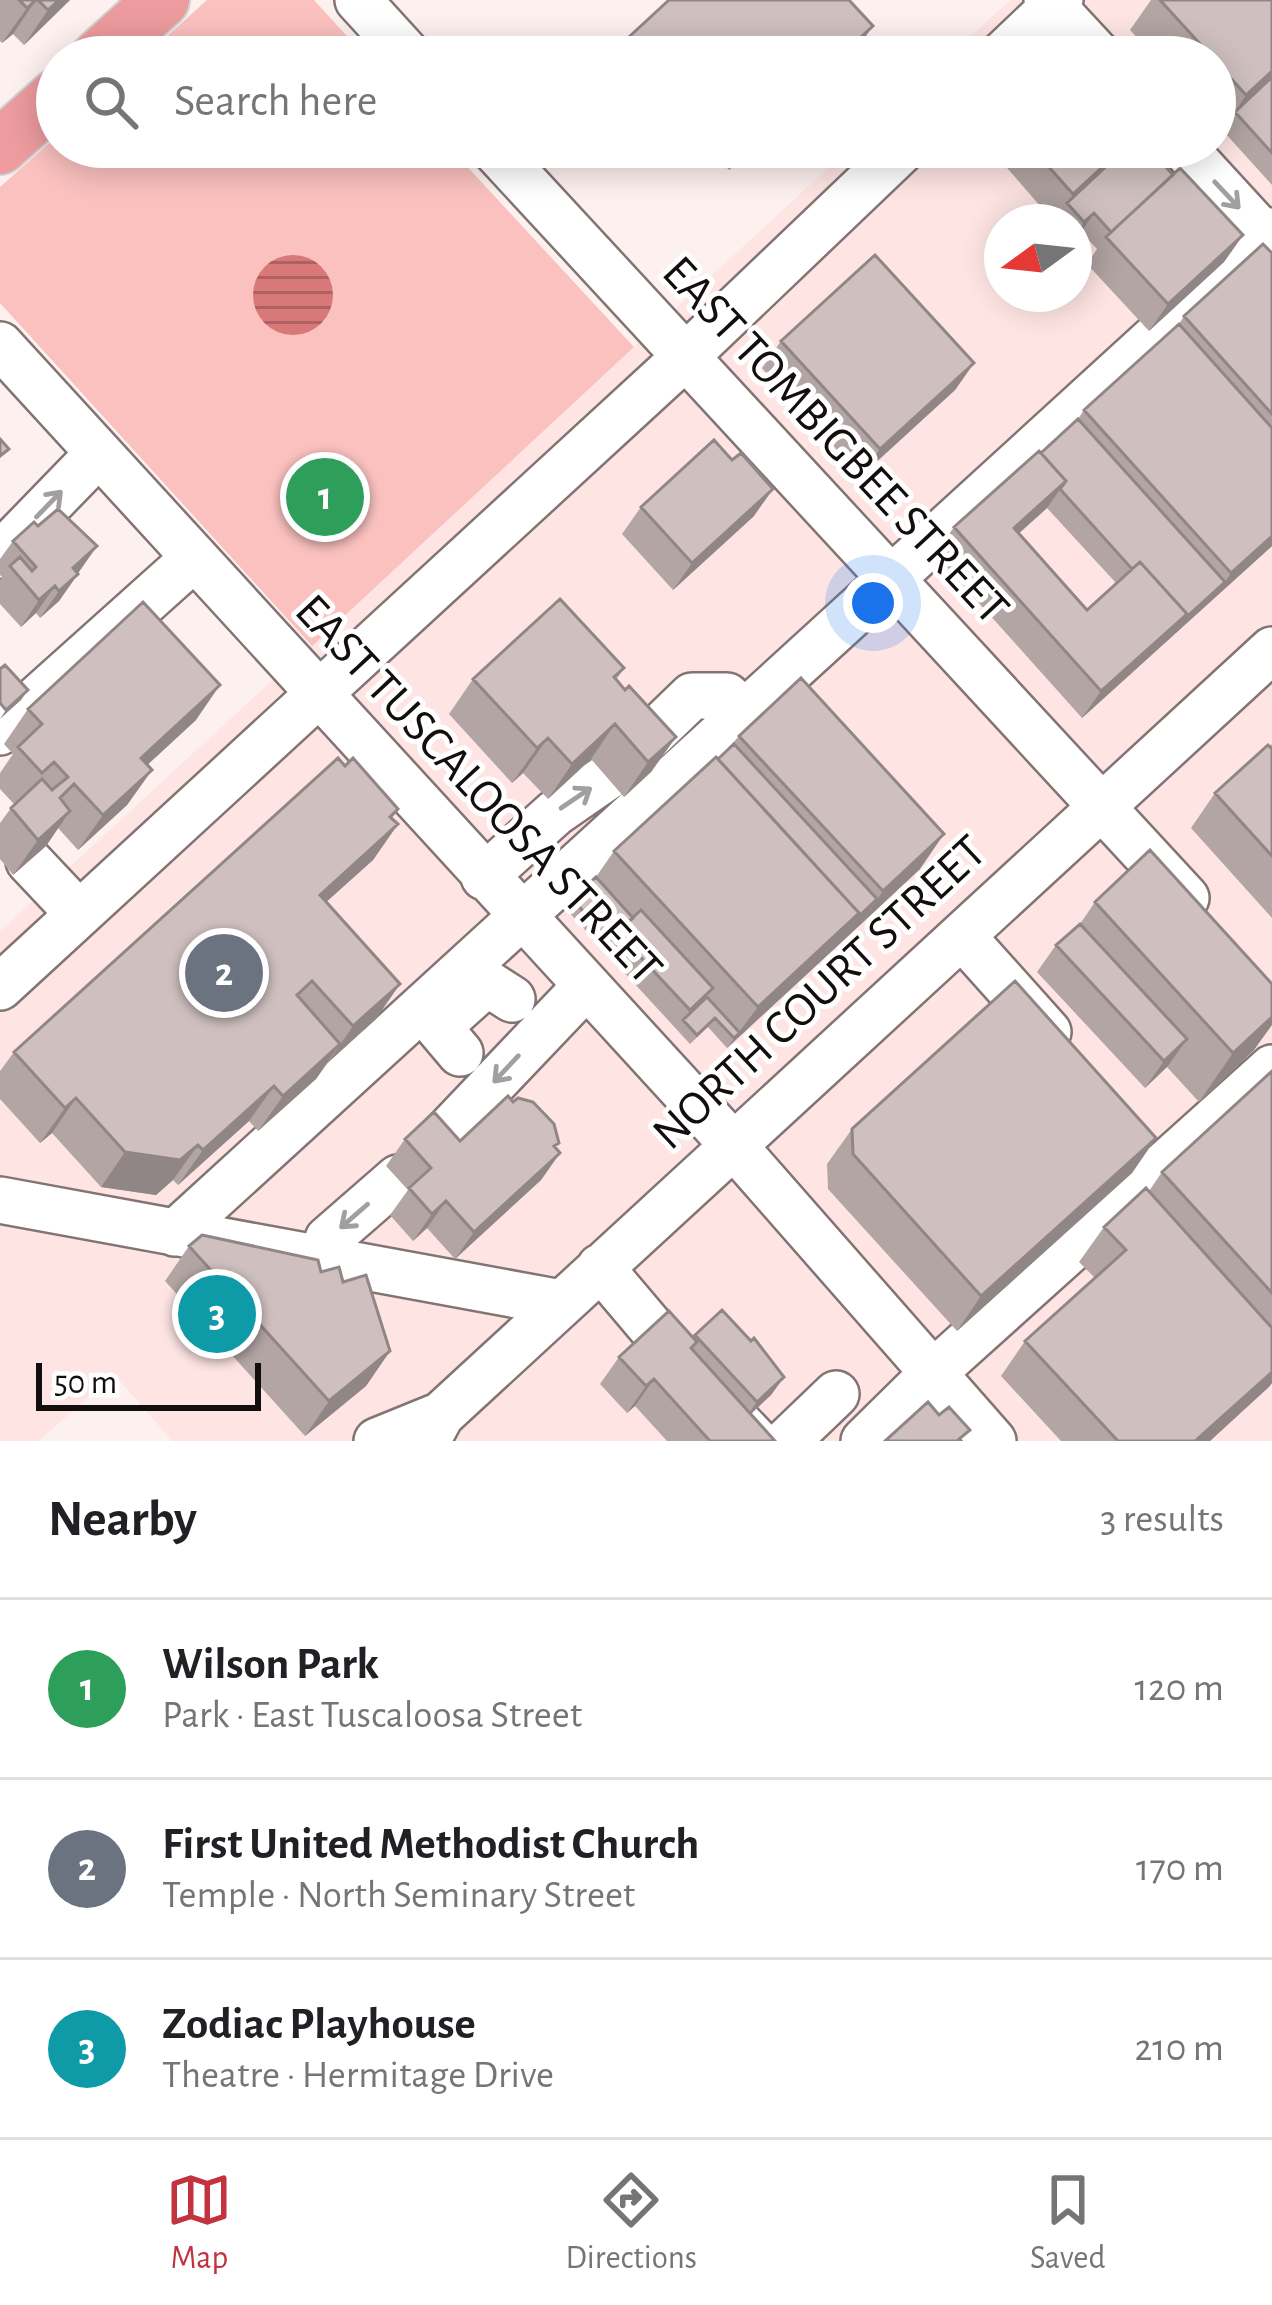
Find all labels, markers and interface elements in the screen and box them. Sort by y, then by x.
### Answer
search box [36,36,1236,168]
icon: search [78,69,144,135]
text: Search here [174,79,377,124]
one-way arrow [1213,180,1241,210]
north arrow [984,204,1092,312]
street label: EAST TOMBIGBEE STREET [653,248,1017,634]
pin: 1 [286,452,364,542]
one-way arrow [34,490,63,519]
your location [843,573,903,633]
street label: EAST TUSCALOOSA STREET [286,586,670,994]
one-way arrow [559,786,593,811]
street label: NORTH COURT STREET [644,827,996,1159]
pin: 2 [185,928,263,1018]
one-way arrow [492,1053,520,1083]
one-way arrow [339,1202,370,1230]
pin: 3 [178,1269,256,1359]
scale bar [36,1357,261,1410]
text: 50 m [54,1367,117,1400]
text: Nearby [48,1494,197,1545]
text: 3 results [1100,1500,1224,1539]
text: Wilson Park [162,1642,379,1687]
text: 1 [80,1669,94,1708]
text: 120 m [1135,1669,1224,1708]
text: Park · East Tuscaloosa Street [162,1696,582,1735]
text: First United Methodist Church [162,1822,699,1867]
text: 2 [78,1849,96,1888]
text: 170 m [1136,1849,1224,1888]
text: Temple · North Seminary Street [162,1876,635,1915]
text: Zodiac Playhouse [162,2002,476,2047]
text: 3 [79,2029,95,2068]
text: 210 m [1135,2029,1224,2068]
text: Theatre · Hermitage Drive [162,2056,554,2095]
tab: Map [166,2167,232,2279]
tab: Directions [565,2167,697,2279]
tab: Saved [1030,2167,1105,2279]

